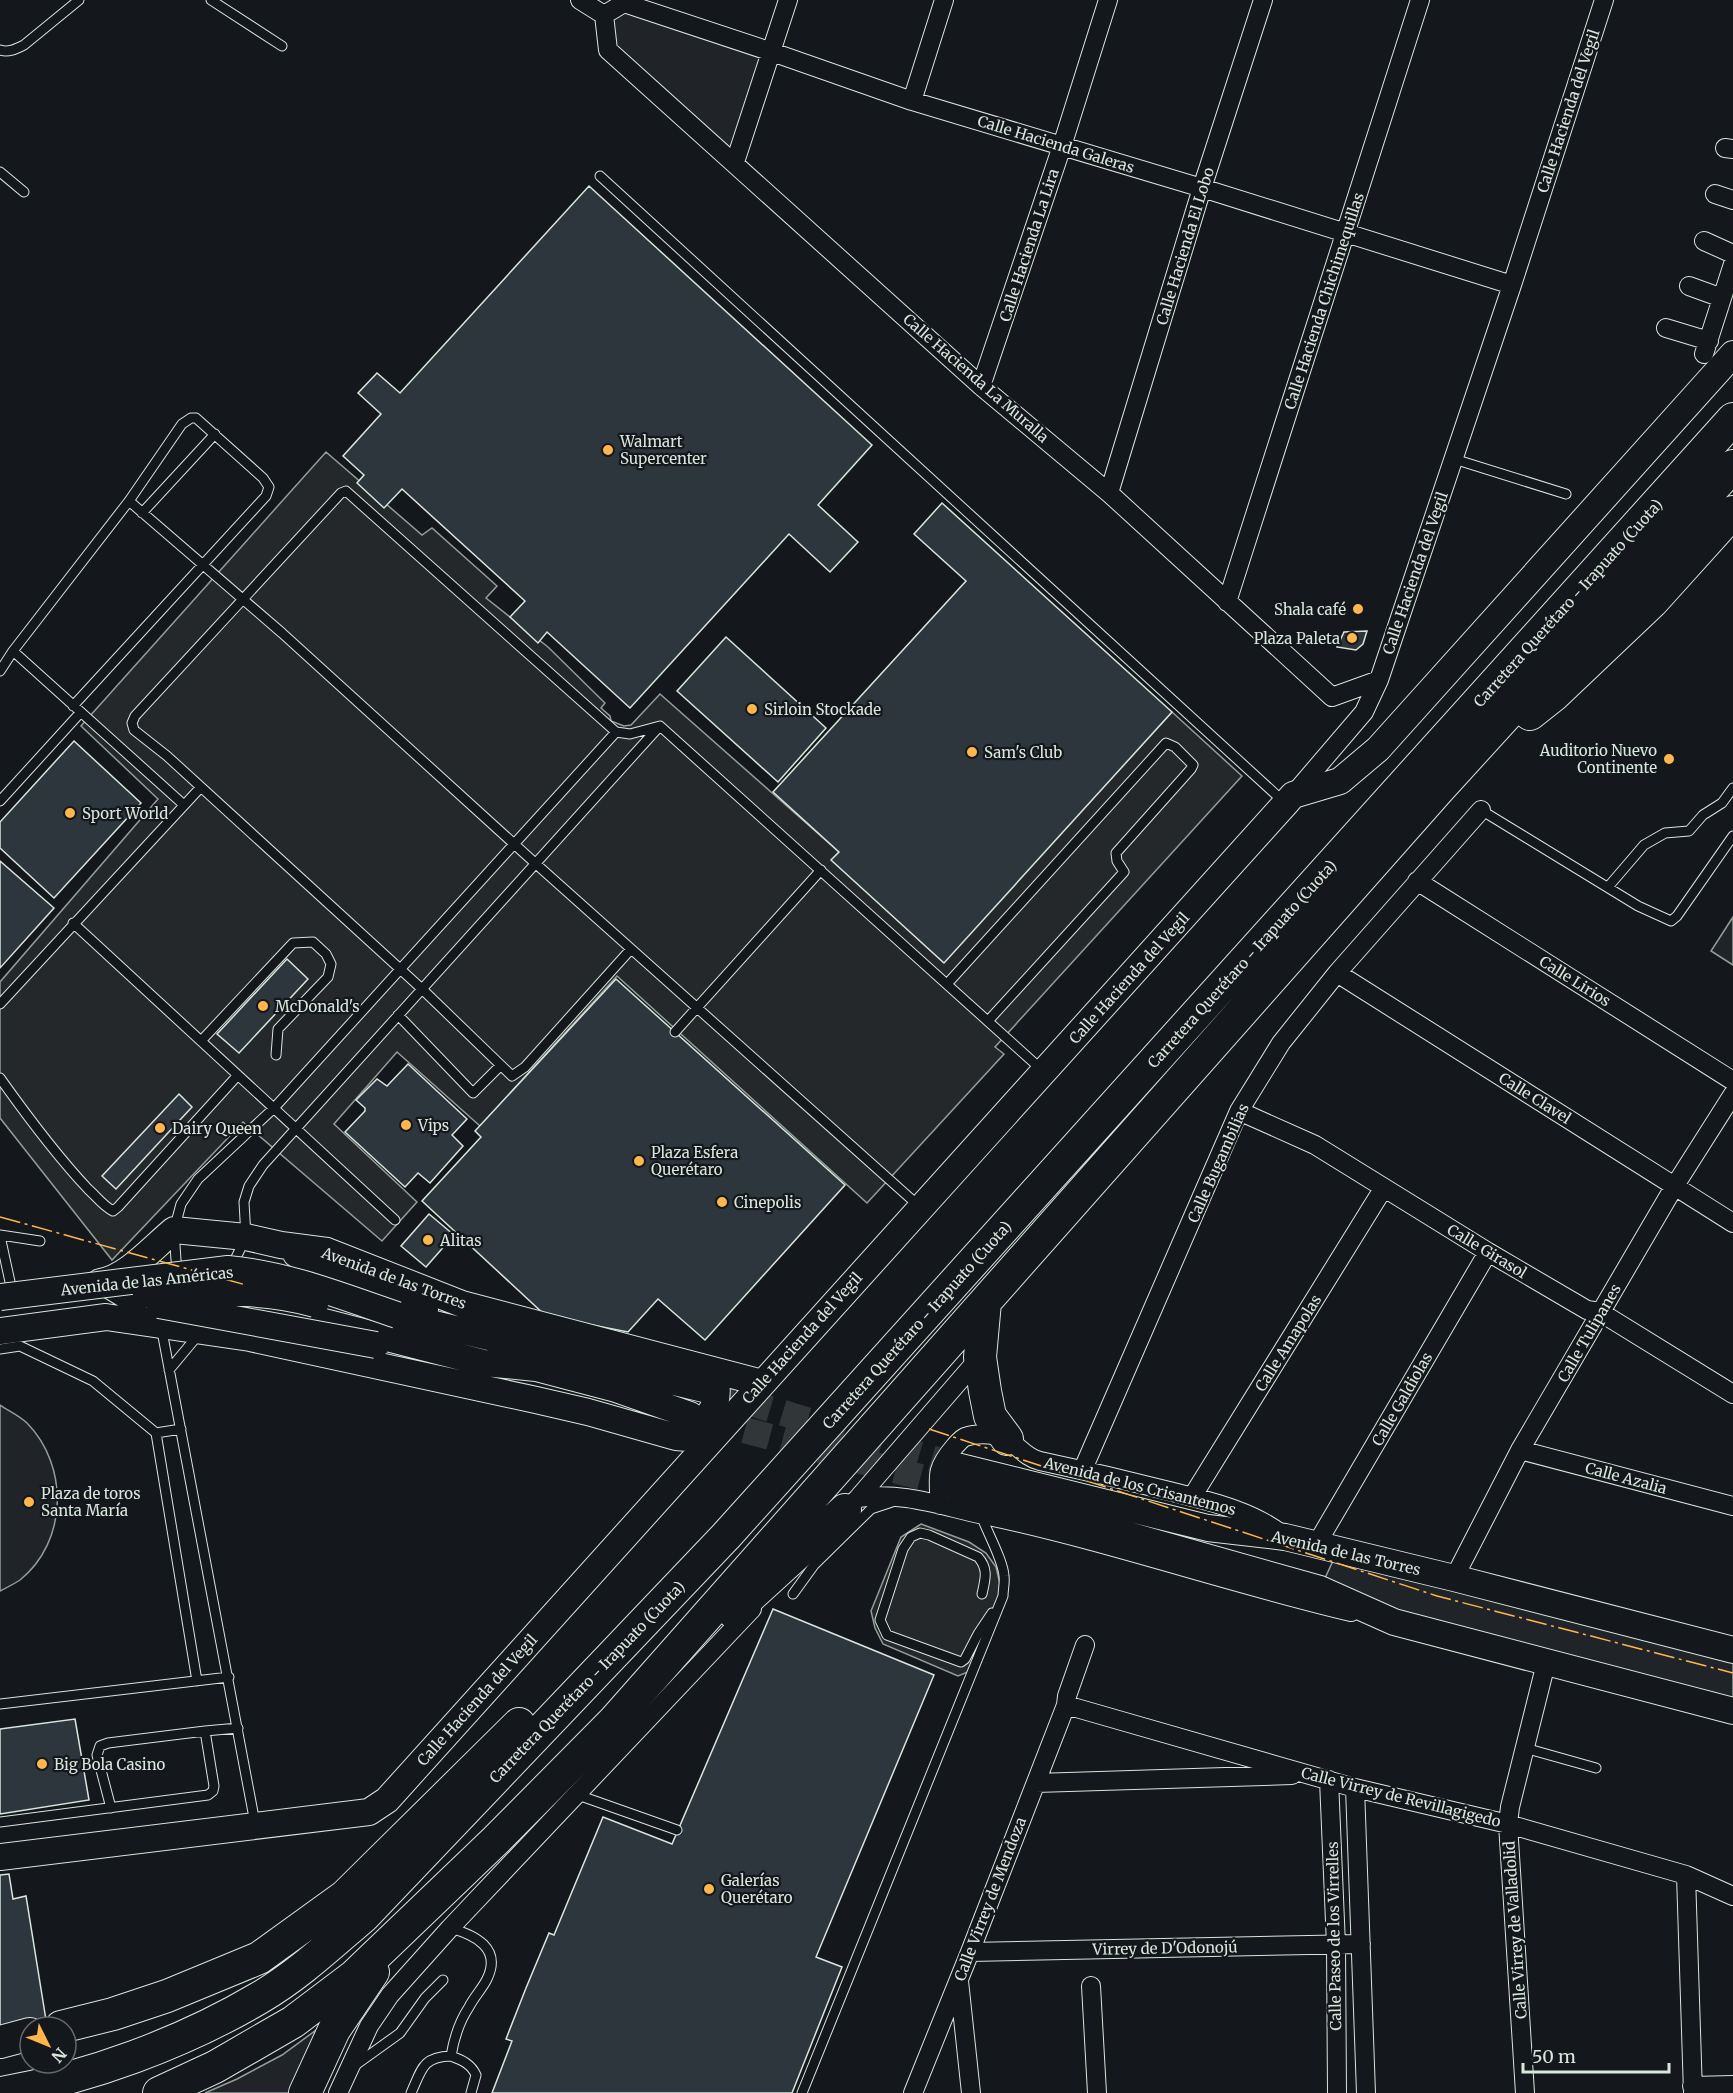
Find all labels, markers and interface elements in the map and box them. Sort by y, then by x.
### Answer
street label: Calle Hacienda del Vegil [1533,27,1603,195]
street label: Calle Hacienda Galeras [975,111,1137,177]
street label: Calle Hacienda El Lobo [1152,165,1218,327]
street label: Calle Hacienda La Lira [995,166,1063,324]
street label: Calle Hacienda Chichimequillas [1280,190,1368,412]
street label: Calle Hacienda La Muralla [899,310,1053,446]
place label: Walmart Supercenter [619,432,707,468]
marker: Walmart Supercenter [601,443,615,457]
street label: Calle Hacienda del Vegil [1378,489,1452,657]
street label: Carretera Querétaro - Irapuato (Cuota) [1469,495,1667,711]
place label: Shala café [1274,600,1346,619]
marker: Shala café [1351,602,1365,616]
place label: Plaza Paleta [1254,629,1340,648]
marker: Plaza Paleta [1345,631,1359,645]
place label: Sirloin Stockade [764,700,881,719]
marker: Sirloin Stockade [745,702,759,716]
place label: Auditorio Nuevo Continente [1539,741,1657,777]
place label: Sam's Club [984,743,1062,762]
marker: Sam's Club [965,745,979,759]
marker: Auditorio Nuevo Continente [1662,752,1676,766]
place label: Sport World [82,804,168,823]
marker: Sport World [63,806,77,820]
street label: Carretera Querétaro - Irapuato (Cuota) [1143,856,1341,1072]
street label: Calle Hacienda del Vegil [1065,908,1193,1048]
street label: Calle Lirios [1536,952,1614,1010]
place label: McDonald's [275,997,360,1016]
marker: McDonald's [256,999,270,1013]
street label: Calle Clavel [1495,1068,1575,1128]
street label: Calle Bugambilias [1183,1100,1253,1226]
place label: Vips [417,1116,449,1135]
marker: Vips [399,1118,413,1132]
place label: Dairy Queen [172,1119,262,1138]
marker: Dairy Queen [153,1121,167,1135]
place label: Plaza Esfera Querétaro [651,1143,738,1179]
marker: Plaza Esfera Querétaro [632,1154,646,1168]
place label: Cinepolis [734,1193,801,1212]
marker: Cinepolis [715,1195,729,1209]
street label: Carretera Querétaro - Irapuato (Cuota) [818,1217,1016,1433]
street label: Calle Girasol [1444,1220,1531,1282]
place label: Alitas [439,1231,482,1250]
marker: Alitas [421,1233,435,1247]
street label: Avenida de las Torres [318,1243,469,1313]
street label: Avenida de las Américas [59,1262,234,1300]
street label: Calle Hacienda del Vegil [738,1268,866,1408]
street label: Calle Tulipanes [1553,1280,1625,1386]
street label: Calle Amapolas [1251,1291,1325,1395]
street label: Calle Galdiolas [1368,1349,1436,1449]
street label: Avenida de los Crisantemos [1041,1453,1238,1519]
street label: Calle Azalia [1583,1458,1669,1498]
place label: Plaza de toros Santa María [41,1484,141,1520]
marker: Plaza de toros Santa María [22,1495,36,1509]
street label: Avenida de las Torres [1269,1526,1423,1579]
street label: Carretera Querétaro - Irapuato (Cuota) [485,1577,689,1787]
street label: Calle Hacienda del Vegil [413,1630,541,1770]
place label: Big Bola Casino [54,1755,166,1774]
marker: Big Bola Casino [35,1757,49,1771]
street label: Calle Virrey de Revillagigedo [1299,1763,1503,1831]
street label: Calle Virrey de Mendoza [950,1814,1030,1984]
street label: Calle Virrey de Valladolid [1499,1840,1531,2020]
street label: Calle Paseo de los Virrelles [1323,1841,1345,2031]
place label: Galerías Querétaro [721,1871,793,1907]
marker: Galerías Querétaro [702,1882,716,1896]
street label: Virrey de D'Odonojú [1091,1937,1238,1959]
north arrow [18,2015,78,2075]
scale bar [1523,2036,1668,2074]
text: N [47,2044,71,2067]
text: 50 m [1532,2045,1576,2068]

